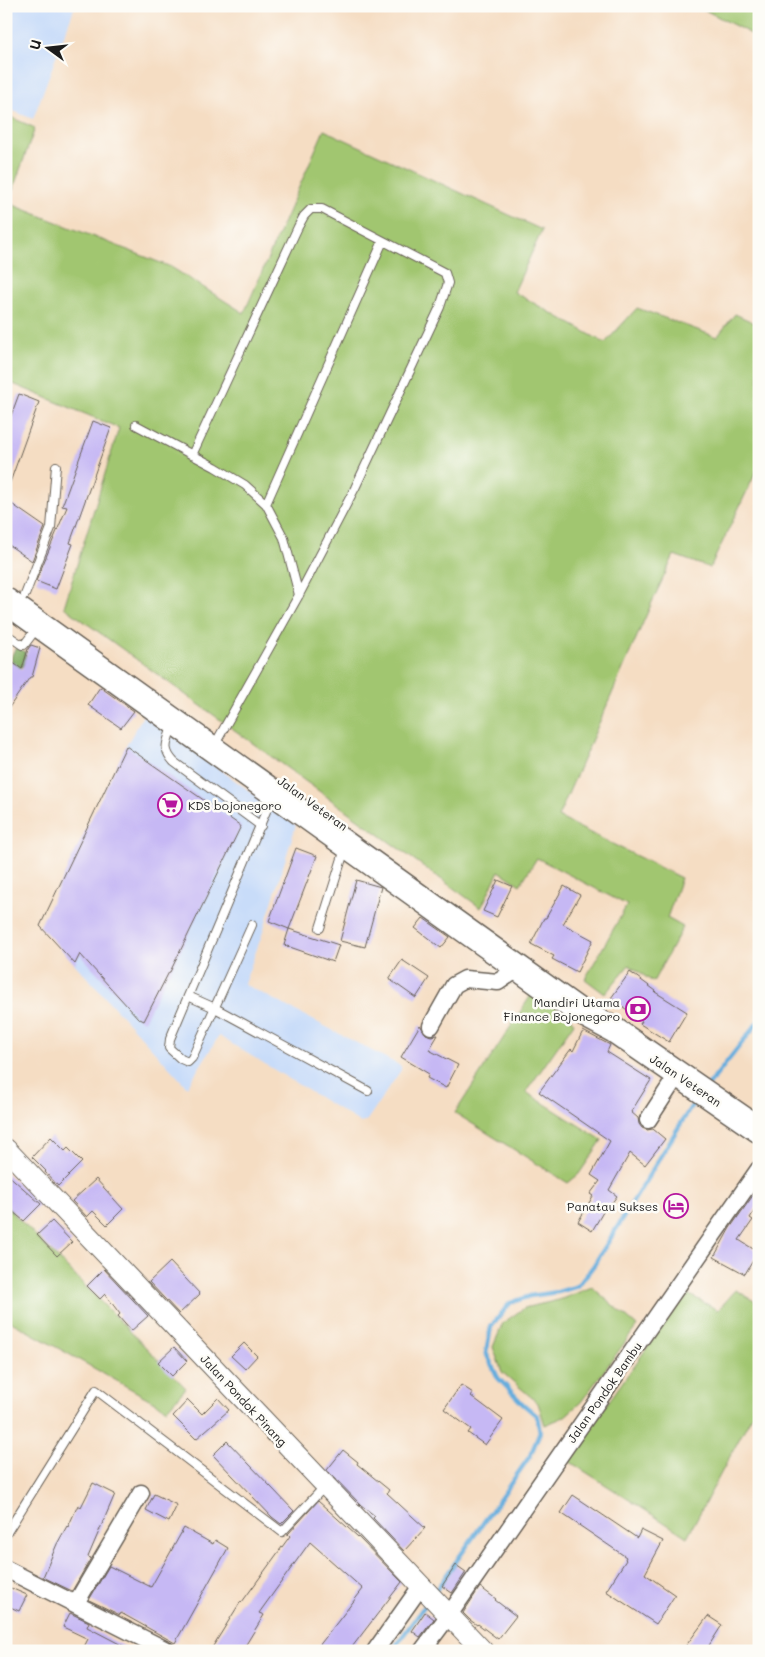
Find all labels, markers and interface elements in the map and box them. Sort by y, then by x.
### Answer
north arrow [22,22,72,72]
text: U [25,37,45,52]
street label: Jalan Veteran [275,772,351,834]
supermarket icon: KDS bojonegoro [157,792,183,818]
place label: KDS bojonegoro [188,797,281,813]
place label: Mandiri Utama Finance Bojonegoro [504,994,620,1024]
bank icon: Mandiri Utama Finance Bojonegoro [625,996,651,1022]
street label: Jalan Veteran [647,1050,725,1110]
hotel icon: Panatau Sukses [663,1193,689,1219]
place label: Panatau Sukses [567,1198,658,1214]
street label: Jalan Pondok Bambu [563,1338,645,1446]
street label: Jalan Pondok Pinang [197,1351,291,1449]

